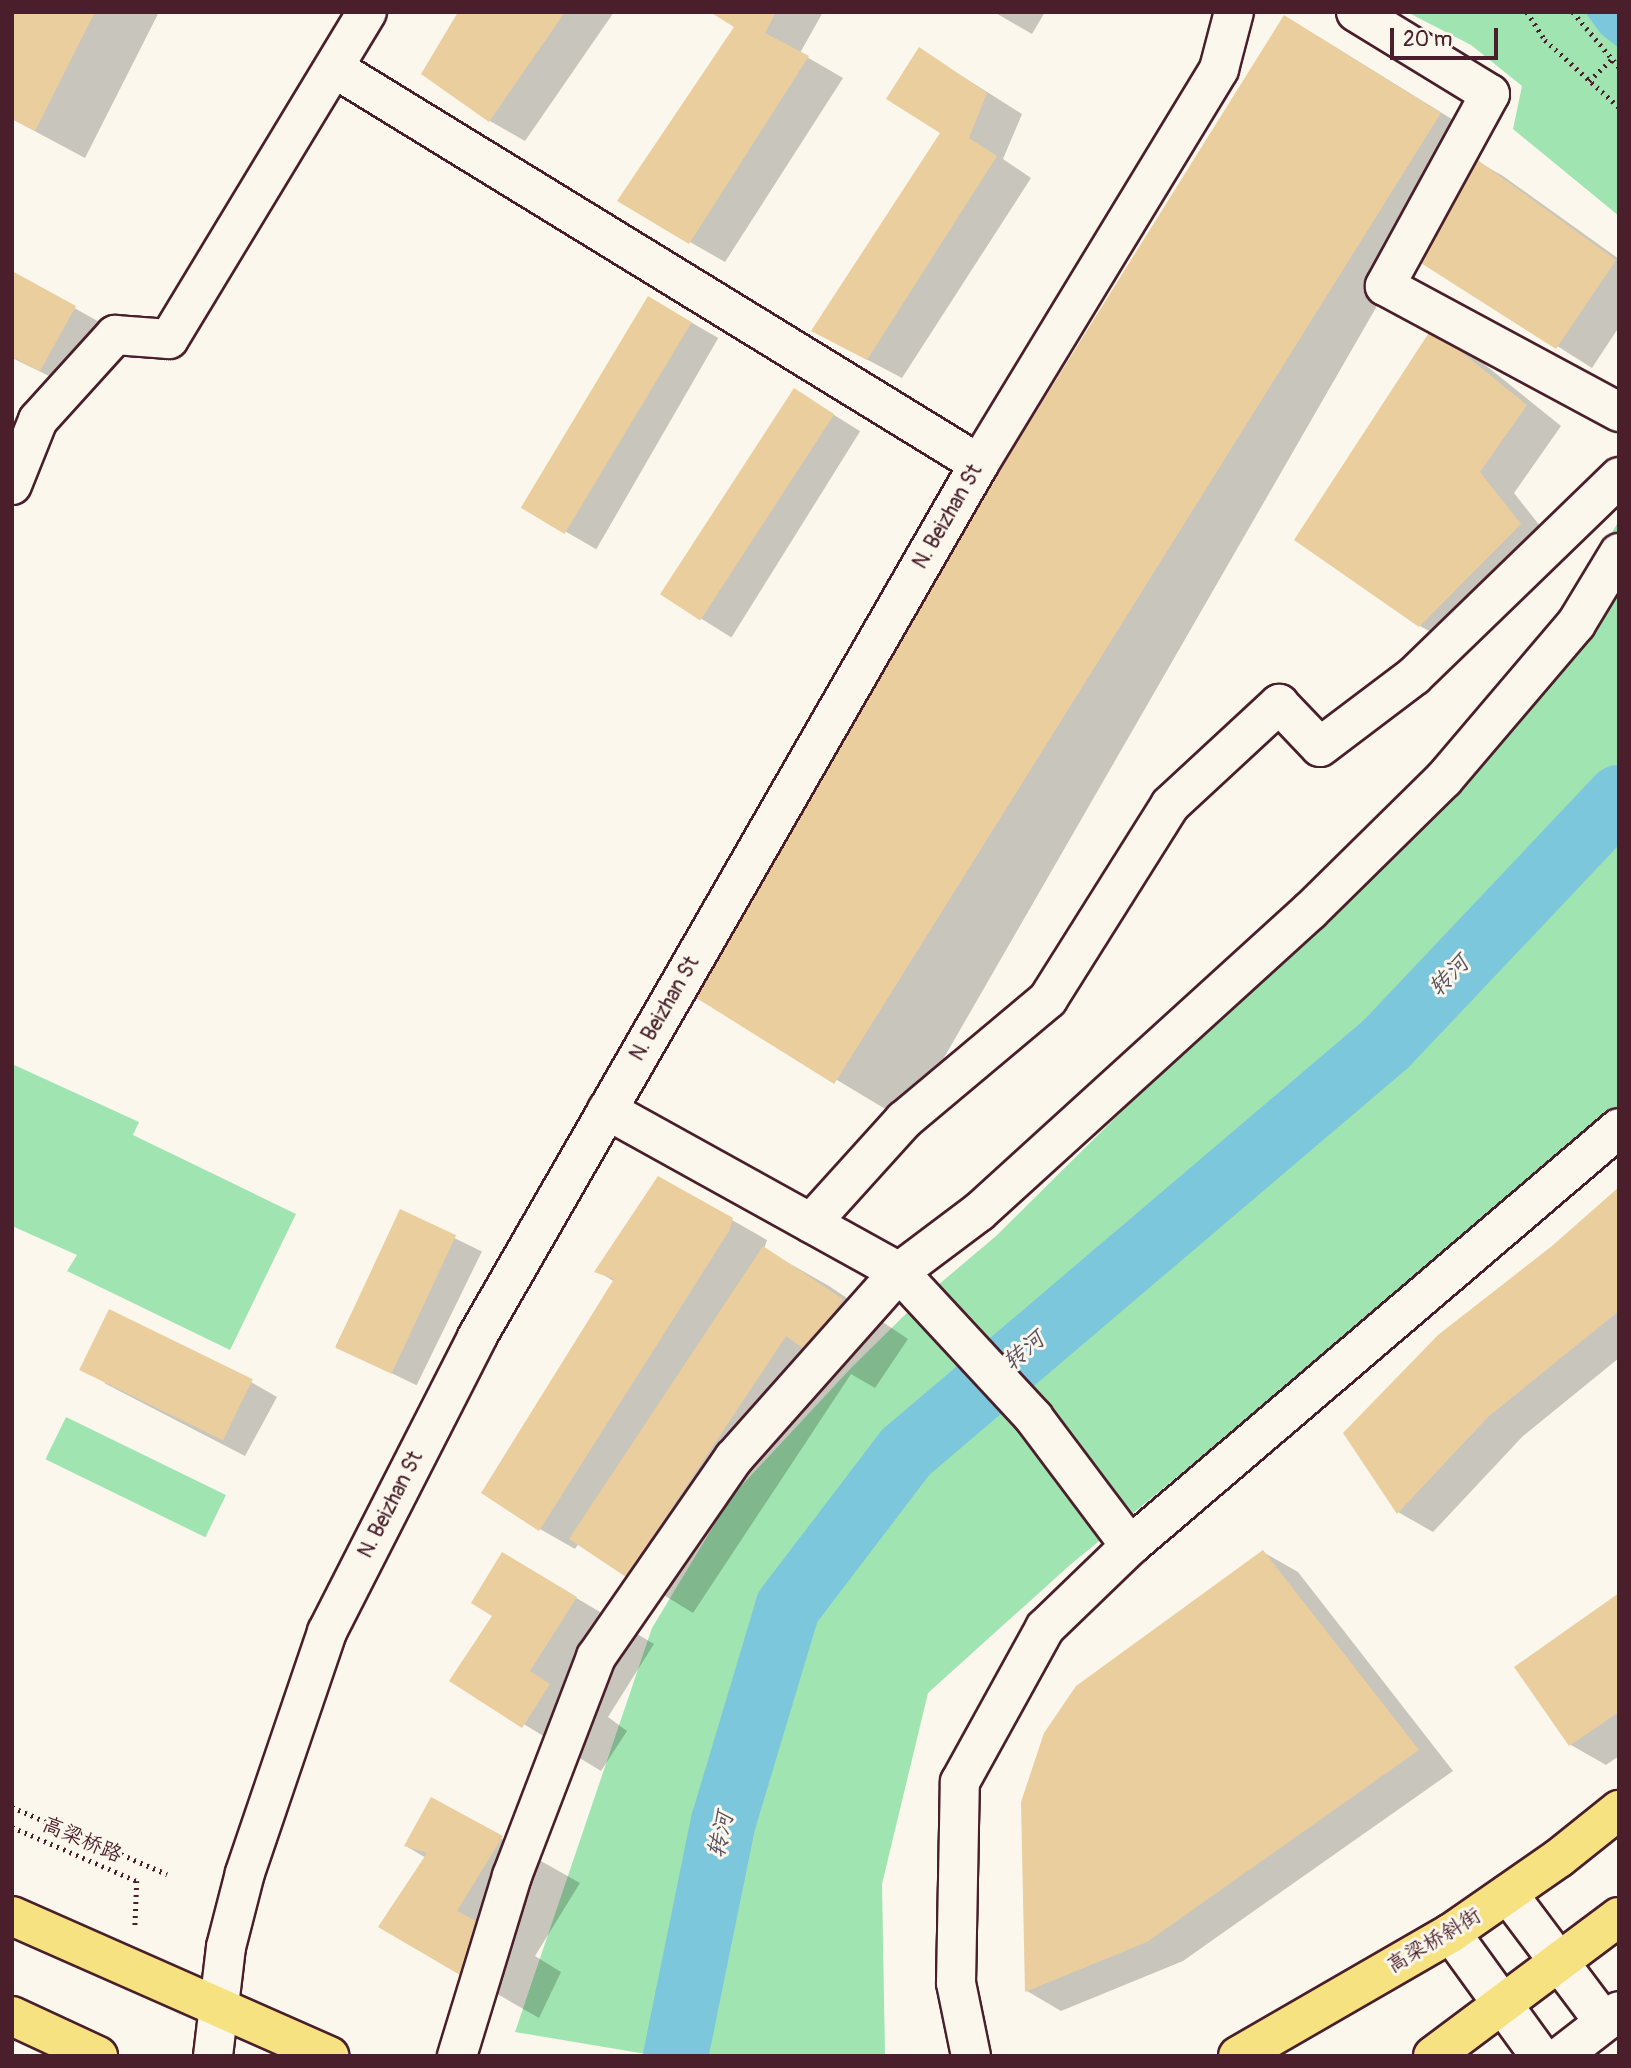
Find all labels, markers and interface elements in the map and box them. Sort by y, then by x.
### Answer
scale bar [1393,14,1502,58]
text: 20 m [1403,26,1452,53]
street label: N. Beizhan St [908,460,988,574]
water label: 转河 [1423,950,1475,1002]
street label: N. Beizhan St [625,952,705,1066]
water label: 转河 [998,1326,1050,1376]
street label: N. Beizhan St [353,1447,429,1563]
water label: 转河 [702,1809,740,1861]
street label: 高梁桥路 [38,1812,126,1868]
street label: 高梁桥斜街 [1383,1903,1485,1979]

